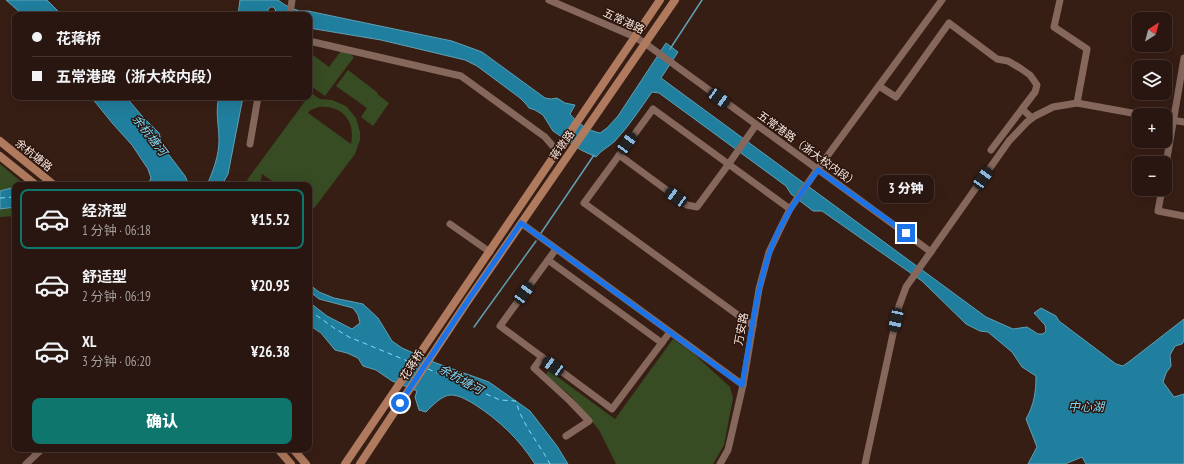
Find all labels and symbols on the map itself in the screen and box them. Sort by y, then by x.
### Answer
street label: 五常港路 [601,5,647,37]
north arrow [1132,12,1172,52]
car [706,86,732,110]
street label: 五常港路（浙大校内段） [755,108,861,190]
water label: 余杭塘河 [129,111,172,160]
street label: 蒋墩路 [547,127,577,163]
car [615,130,639,156]
street label: 余杭塘路 [12,136,56,174]
car [971,165,995,191]
callout: 3 分钟 [878,175,934,203]
car [663,185,689,209]
route end [897,224,915,242]
car [512,280,536,306]
car [888,307,904,333]
street label: 万安路 [731,312,751,346]
street label: 花蒋桥 [397,347,427,383]
car [540,354,566,378]
water label: 余杭塘河 [436,361,487,398]
route start [391,394,409,412]
water label: 中心湖 [1068,399,1106,414]

